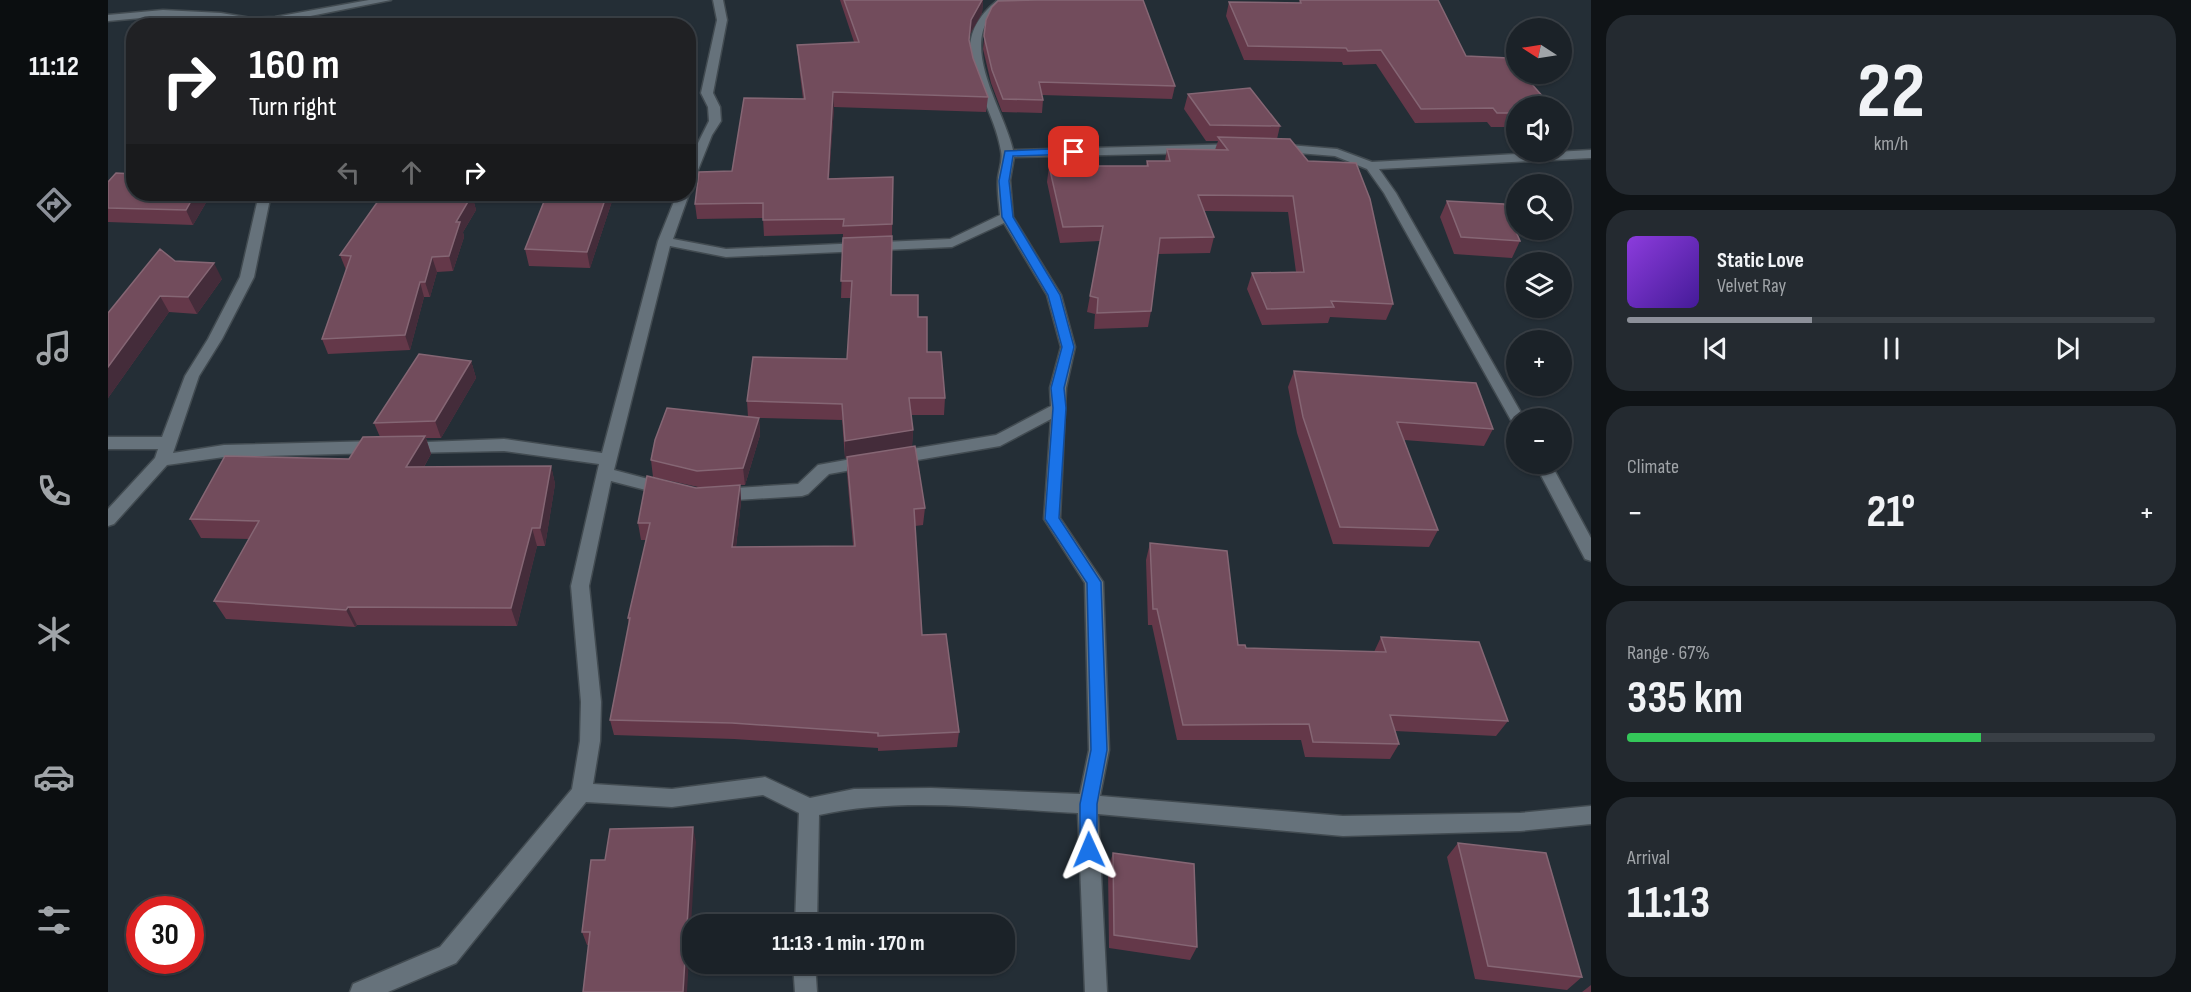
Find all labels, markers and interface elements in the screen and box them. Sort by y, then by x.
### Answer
north arrow [1506,18,1572,84]
map controls [1506,18,1572,474]
text: 160 m [249,40,340,91]
icon: right [150,42,228,120]
text: 22 [1857,46,1925,139]
text: 11:12 [29,51,79,83]
text: Turn right [249,91,336,123]
button: sound [1506,96,1572,162]
pin [1048,126,1099,177]
text: km/h [1874,132,1908,156]
icon: arrive [1057,135,1090,168]
icon: left [332,156,365,189]
icon: ahead [395,156,428,189]
icon: right [458,156,491,189]
button: search [1506,174,1572,240]
icon: directions [33,184,75,226]
text: Static Love [1717,247,1804,274]
button: layers [1506,252,1572,318]
text: Velvet Ray [1717,274,1786,298]
icon: music [33,327,75,369]
button: + [1506,330,1572,396]
icon: previous [1699,332,1732,365]
icon: pause [1875,332,1908,365]
icon: next [2051,332,2084,365]
button: − [1506,408,1572,474]
text: Climate [1627,455,1679,479]
icon: phone [33,470,75,512]
text: 21° [1867,485,1915,540]
text: − [1627,493,1643,533]
text: + [2139,493,2155,533]
icon: climate [33,613,75,655]
text: Range · 67% [1627,641,1710,665]
text: 335 km [1627,671,1743,726]
icon: car [33,756,75,798]
position arrow [1057,818,1121,882]
text: Arrival [1627,846,1670,870]
text: 11:13 [1627,876,1710,931]
speed limit sign: 30 [126,896,204,974]
icon: filters [33,899,75,941]
text: 11:13 · 1 min · 170 m [772,930,925,957]

